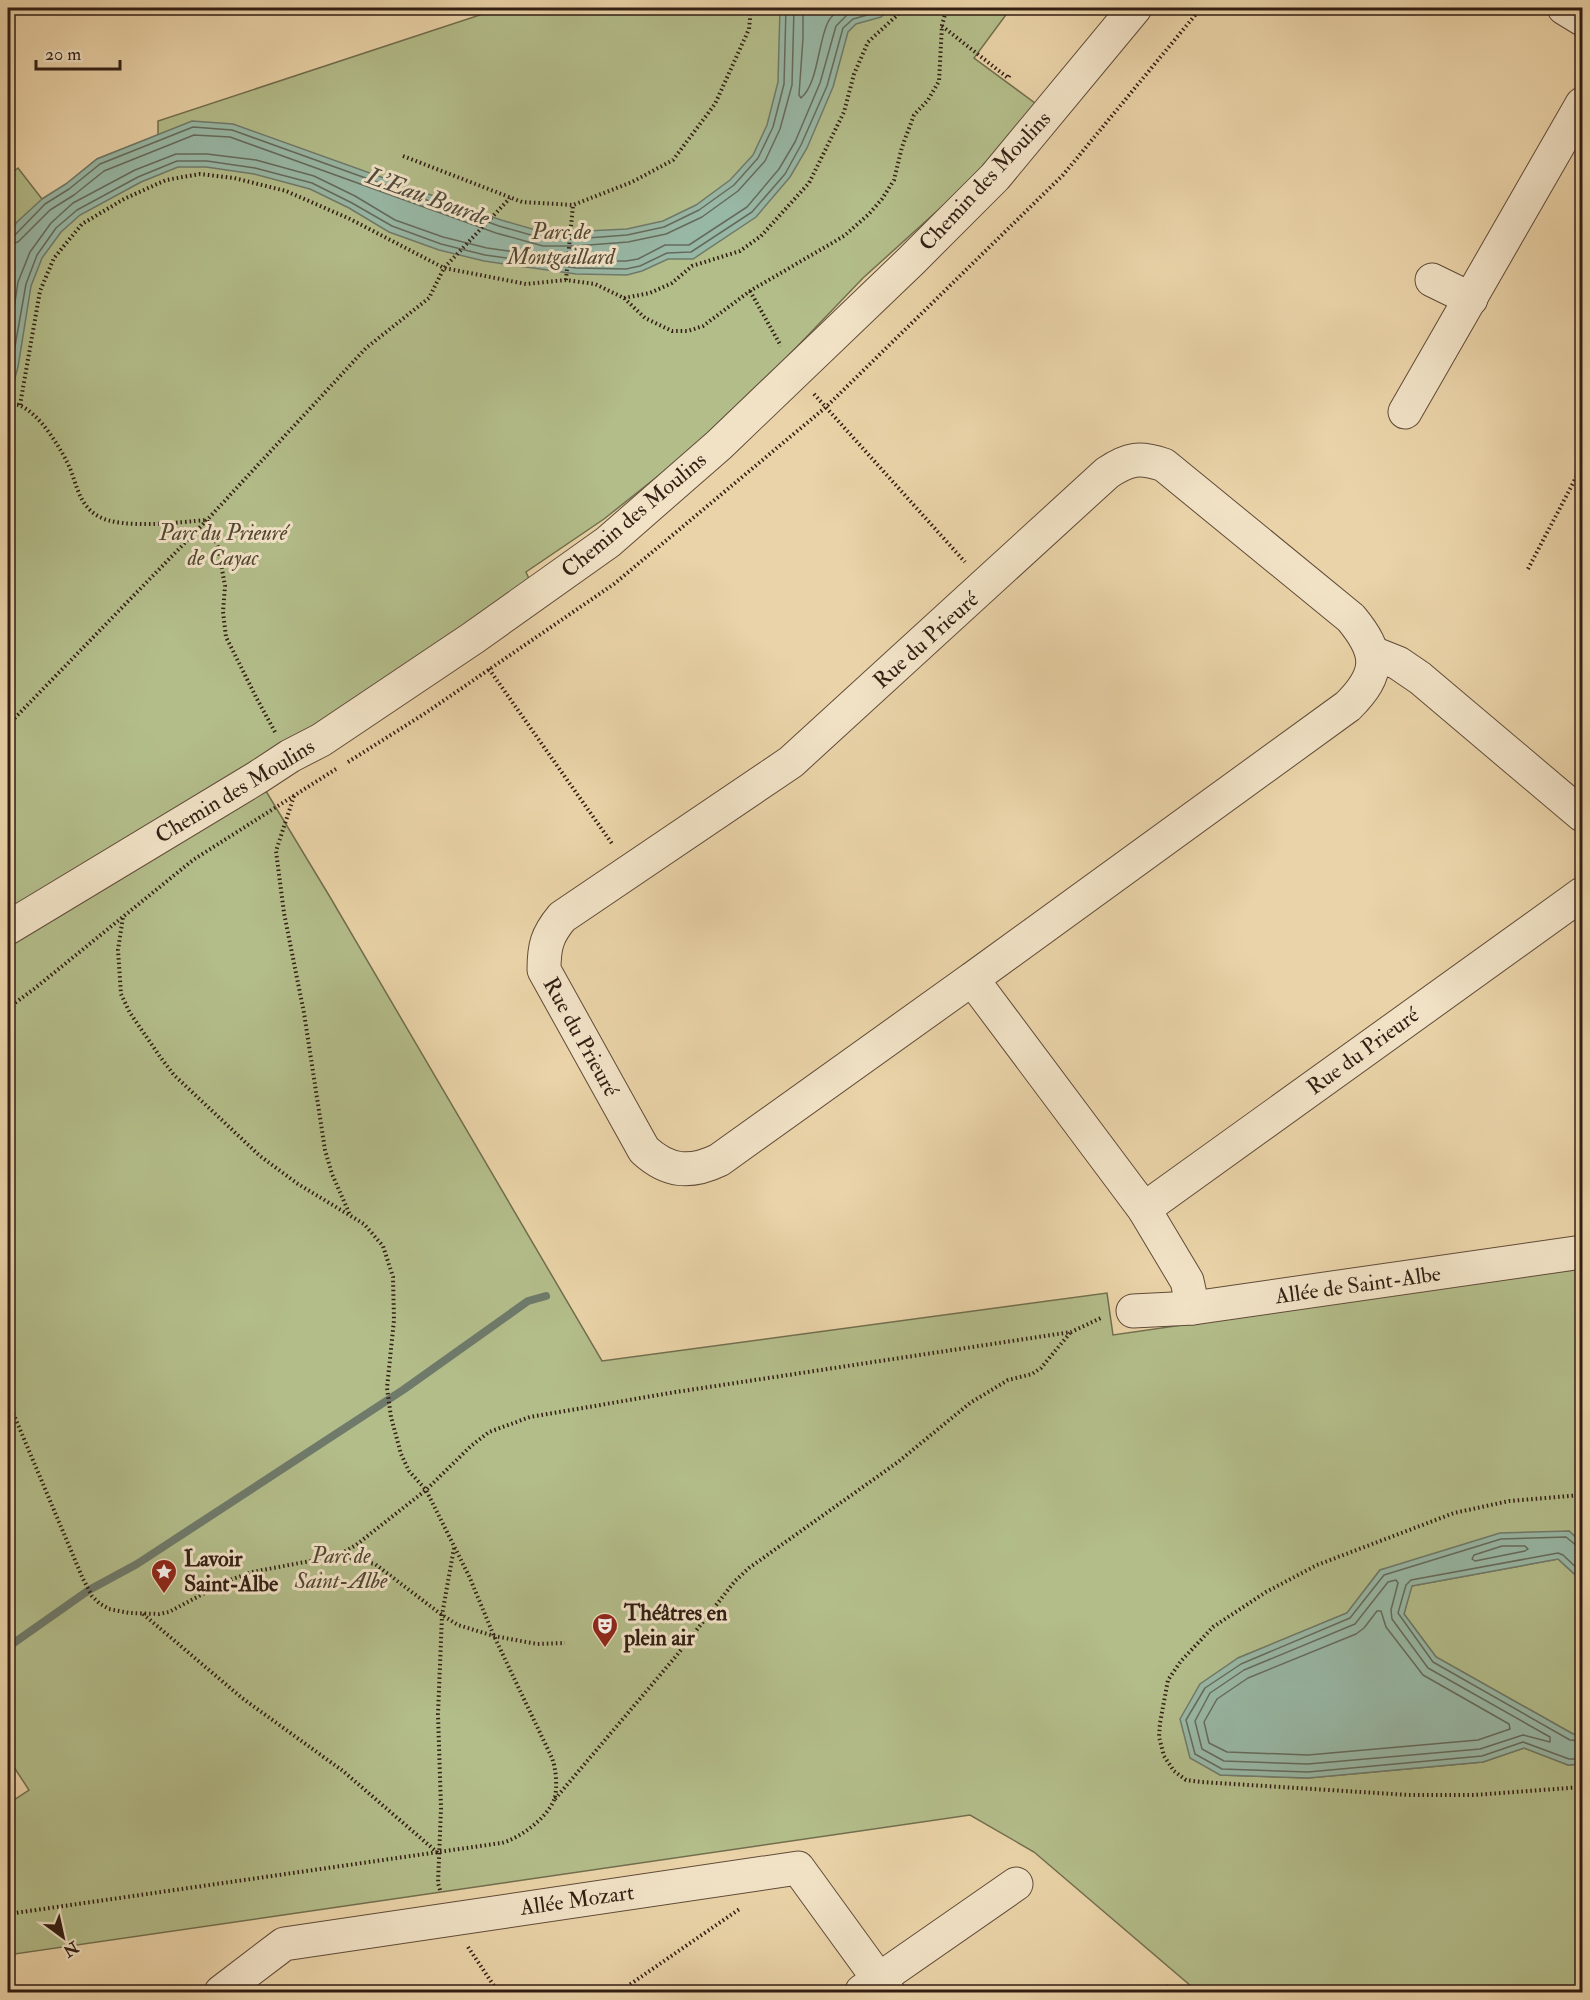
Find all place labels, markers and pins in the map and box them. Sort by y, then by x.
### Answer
place label: Lavoir Saint-Albe [184,1545,279,1598]
place icon: Lavoir Saint-Albe [149,1557,179,1595]
place label: Théâtres en plein air [623,1599,728,1653]
theatre icon: Théâtres en plein air [590,1611,620,1649]

